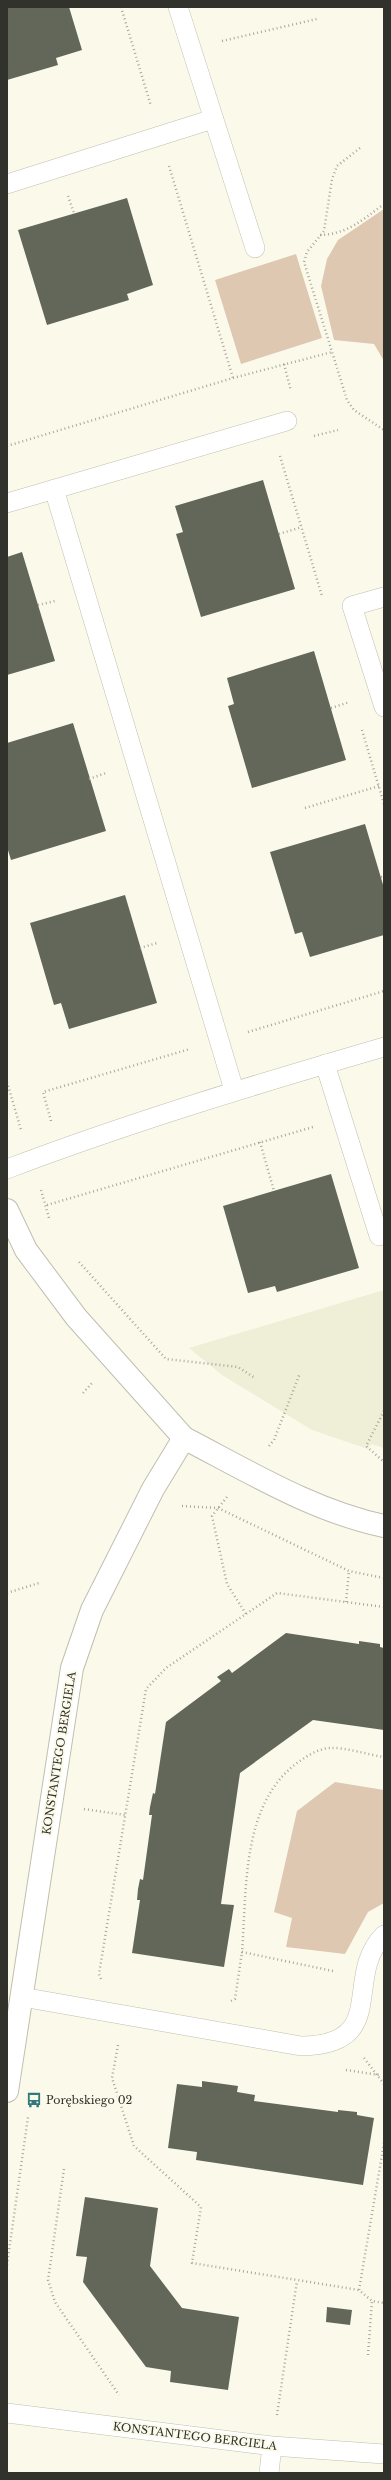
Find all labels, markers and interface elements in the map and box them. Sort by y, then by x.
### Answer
street label: KONSTANTEGO BERGIELA [39,1670,79,1836]
bus stop icon: Porębskiego 02 [25,2091,43,2109]
place label: Porębskiego 02 [46,2093,133,2107]
street label: KONSTANTEGO BERGIELA [112,2419,278,2453]

